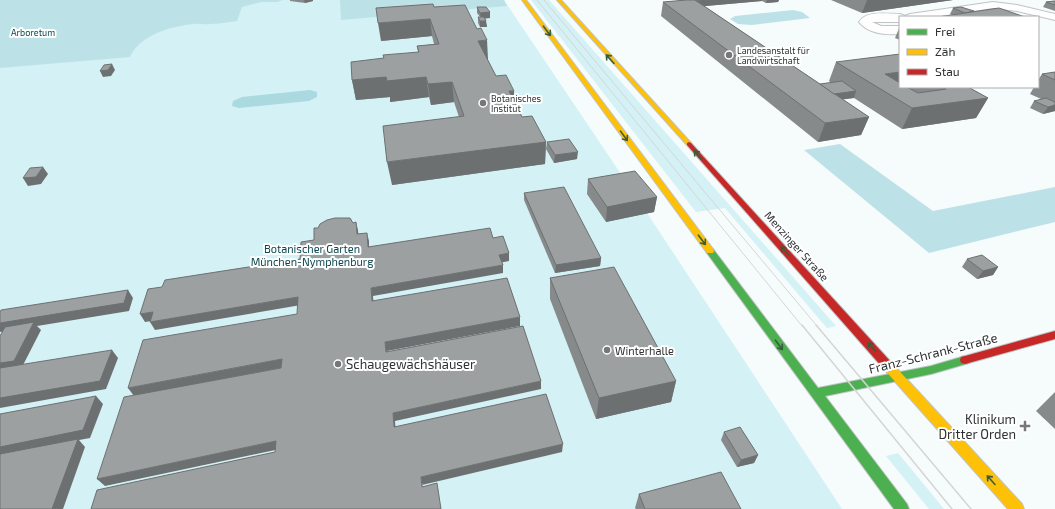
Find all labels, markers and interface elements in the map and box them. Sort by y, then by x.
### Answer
legend [899,16,1039,88]
text: Frei [935,24,955,38]
one-way arrow [543,26,551,37]
park label: Arboretum [11,27,55,38]
text: Zäh [935,44,955,58]
place label: Landesanstalt für Landwirtschaft [737,45,810,66]
marker: Landesanstalt für Landwirtschaft [724,50,734,60]
one-way arrow [606,53,615,64]
text: Stau [935,64,960,78]
place label: Botanisches Institut [491,93,542,114]
marker: Botanisches Institut [478,98,488,108]
one-way arrow [620,130,628,141]
one-way arrow [693,150,702,160]
street label: Menzinger Straße [762,208,832,284]
one-way arrow [697,235,706,246]
park label: Botanischer Garten München-Nymphenburg [251,242,373,268]
one-way arrow [781,246,790,256]
street label: Franz-Schrank-Straße [867,329,999,377]
one-way arrow [775,339,783,350]
one-way arrow [868,342,877,352]
place label: Winterhalle [615,344,674,357]
marker: Winterhalle [602,345,612,355]
place label: Schaugewächshäuser [346,356,475,372]
marker: Schaugewächshäuser [333,359,343,369]
place label: Klinikum Dritter Orden [938,411,1016,442]
marker: Klinikum Dritter Orden [1019,420,1031,432]
one-way arrow [986,475,995,485]

